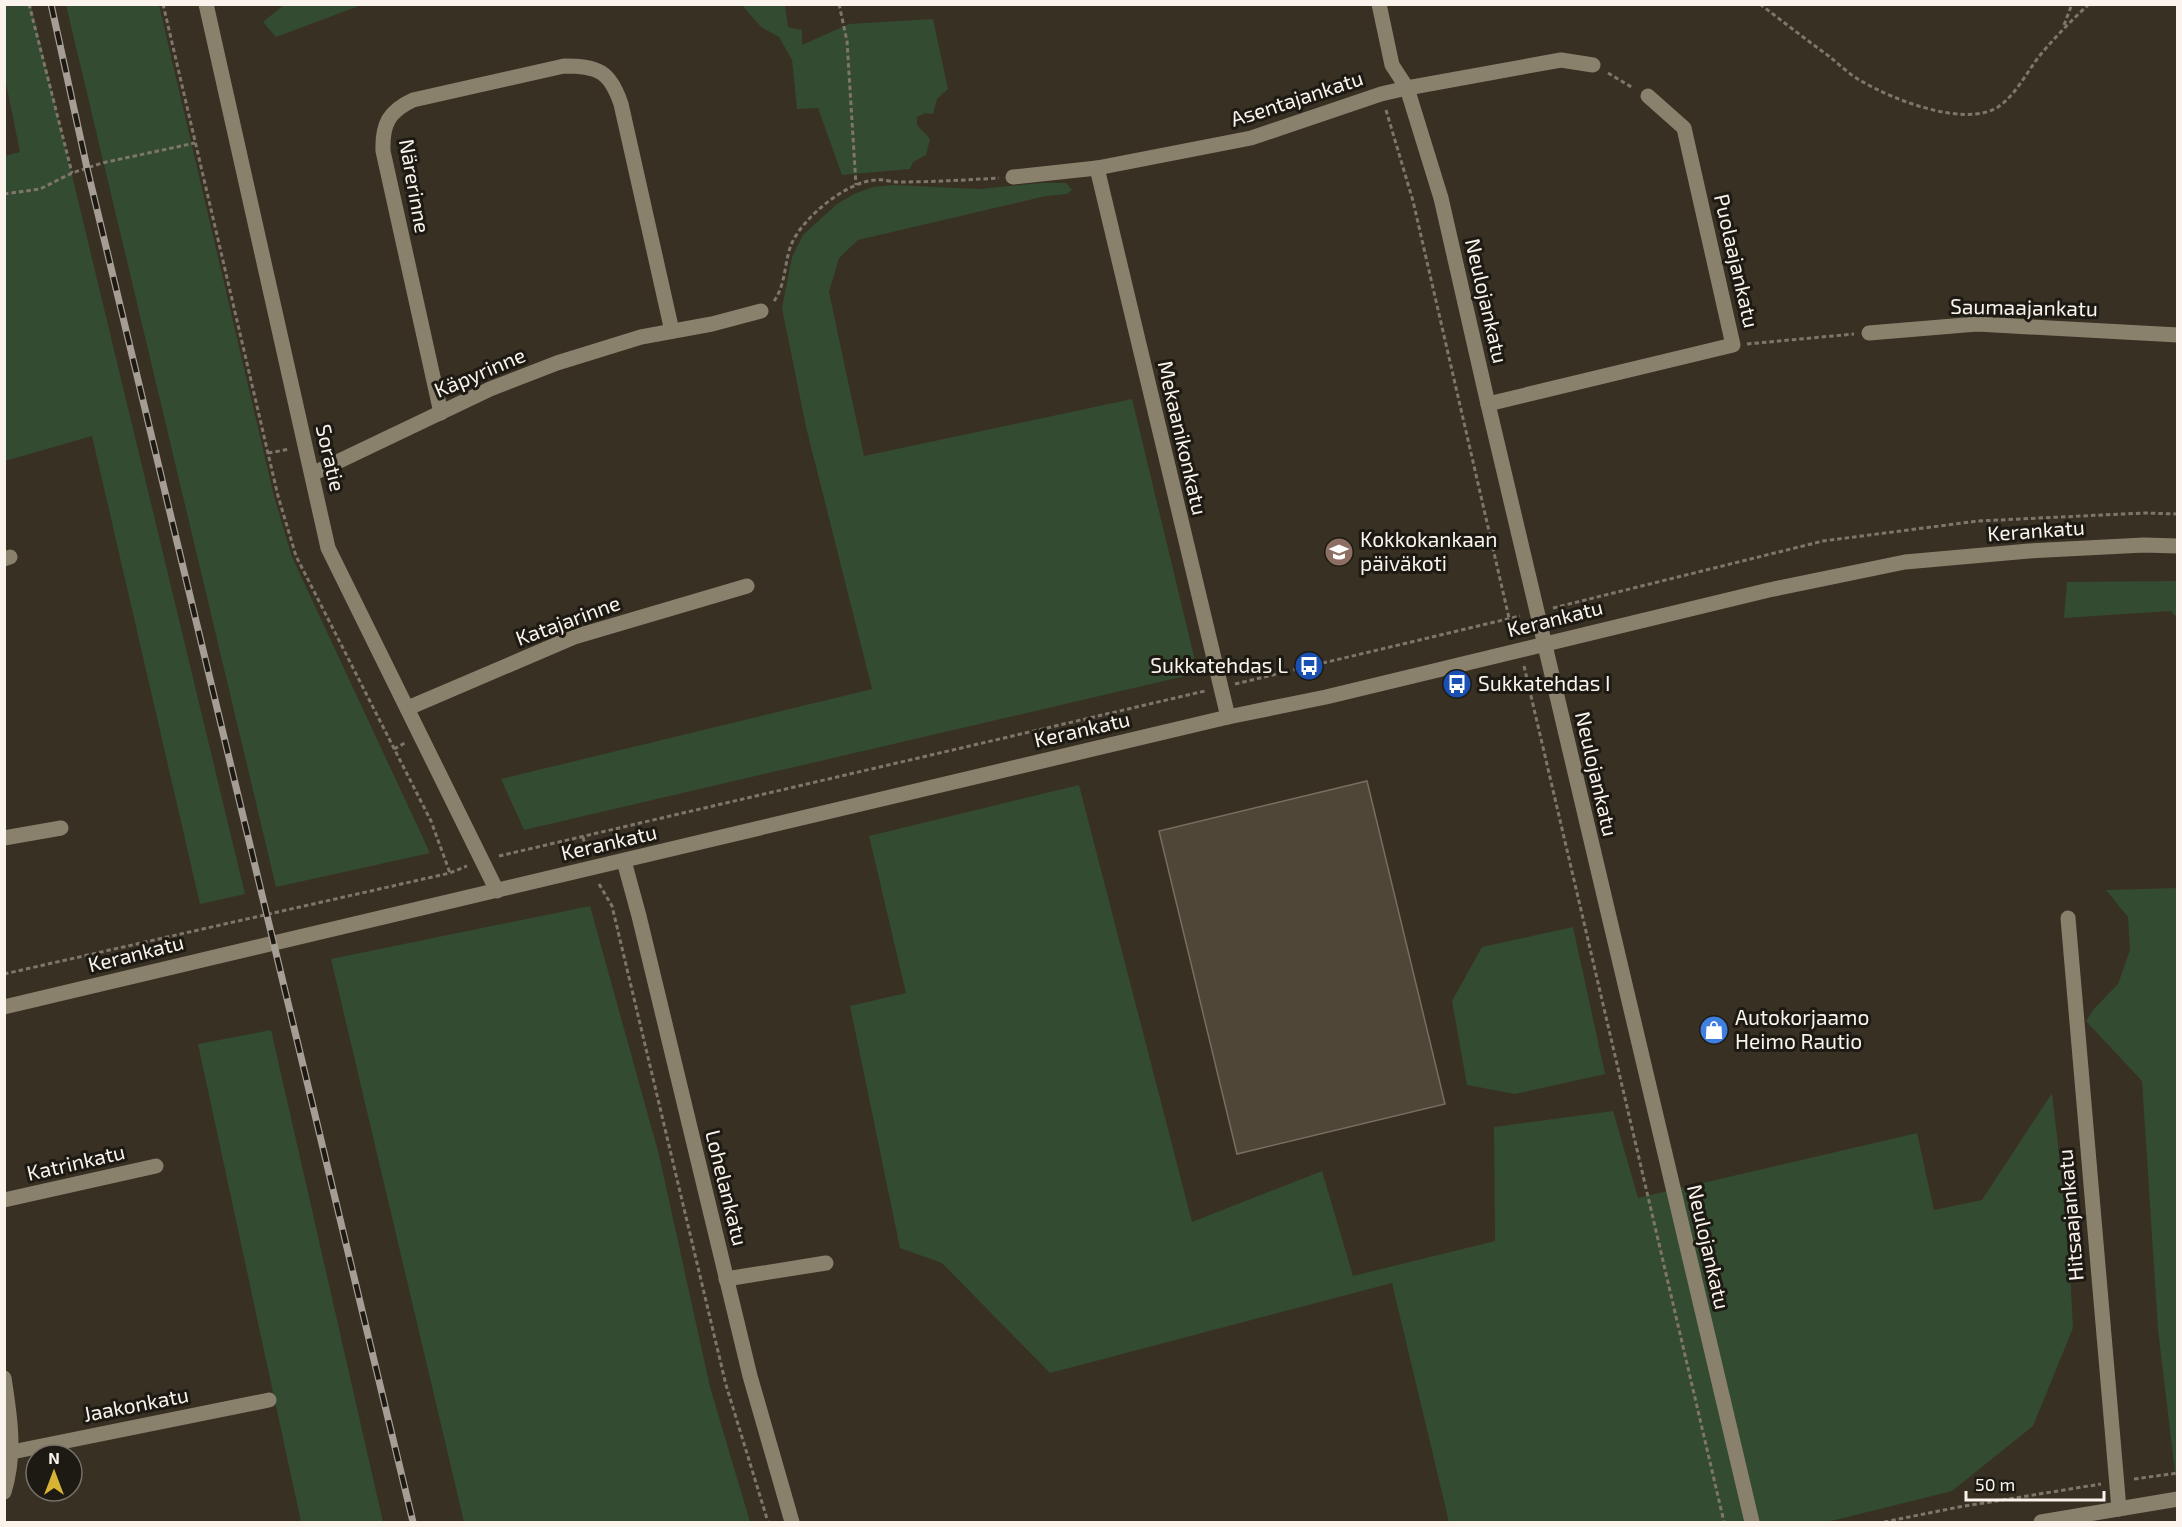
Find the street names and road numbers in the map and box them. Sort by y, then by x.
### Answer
street label: Asentajankatu [1227,64,1366,132]
street label: Närerinne [395,137,436,235]
street label: Puolaajankatu [1709,191,1765,330]
street label: Neulojankatu [1460,236,1514,366]
street label: Saumaajankatu [1950,293,2098,321]
street label: Käpyrinne [430,341,529,402]
street label: Mekaanikonkatu [1154,358,1213,517]
street label: Soratie [312,422,351,494]
street label: Kerankatu [1986,514,2086,545]
street label: Katajarinne [512,589,624,651]
street label: Kerankatu [1504,594,1605,641]
street label: Kerankatu [1031,705,1132,752]
street label: Neulojankatu [1570,709,1624,839]
street label: Kerankatu [558,818,659,865]
street label: Kerankatu [85,929,186,976]
street label: Lohelankatu [701,1127,754,1248]
street label: Katrinkatu [24,1138,127,1185]
street label: Hitsaajankatu [2051,1148,2089,1282]
street label: Neulojankatu [1682,1182,1736,1312]
street label: Jaakonkatu [81,1381,191,1426]

